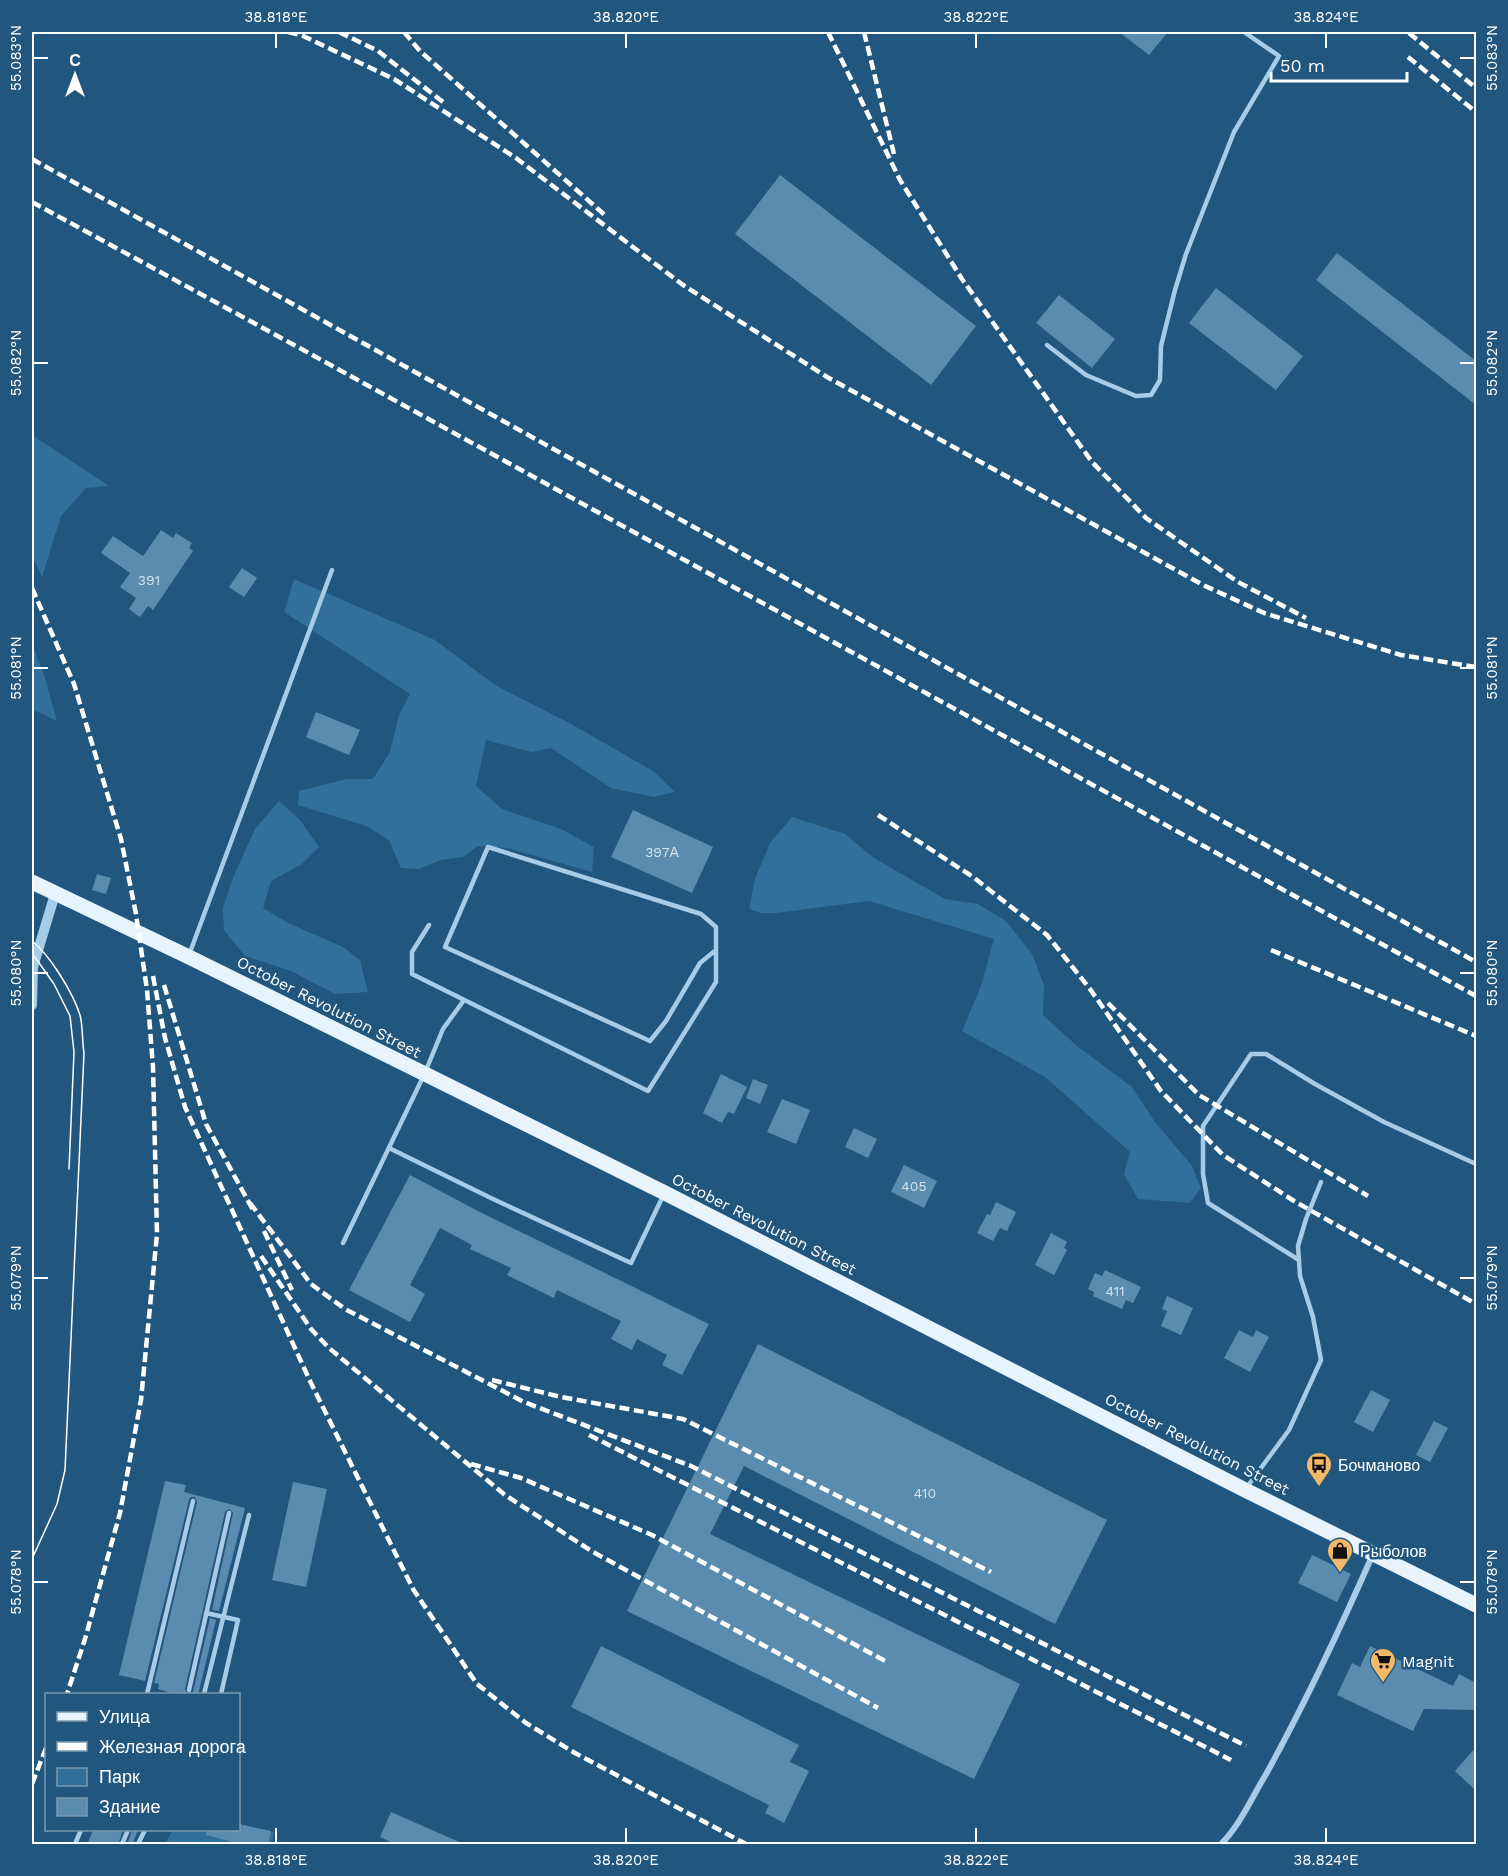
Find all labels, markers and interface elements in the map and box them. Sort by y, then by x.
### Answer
text: 38.818°E [245,8,307,26]
text: 38.820°E [593,8,659,26]
text: 38.822°E [943,8,1009,26]
text: 38.824°E [1293,8,1359,26]
text: 55.083°N [7,25,25,91]
text: 55.083°N [1483,25,1501,91]
north arrow [45,45,105,105]
scale bar [1271,45,1408,83]
text: С [69,51,81,70]
text: 50 m [1280,55,1325,76]
text: 55.082°N [7,330,25,396]
text: 55.082°N [1483,330,1501,396]
house number: 391 [138,572,160,588]
text: 55.081°N [7,636,25,700]
text: 55.081°N [1483,636,1501,700]
house number: 397А [645,844,680,860]
text: 55.080°N [7,940,25,1006]
text: 55.080°N [1483,940,1501,1006]
street label: October Revolution Street [234,952,425,1062]
street label: October Revolution Street [669,1169,860,1279]
house number: 405 [901,1178,927,1194]
text: 55.079°N [7,1245,25,1311]
text: 55.079°N [1483,1245,1501,1311]
house number: 411 [1105,1283,1125,1299]
street label: October Revolution Street [1102,1389,1293,1499]
bus stop icon: Бочманово [1304,1450,1334,1488]
place label: Бочманово [1338,1456,1420,1475]
house number: 410 [914,1485,936,1501]
shop icon: Рыболов [1325,1536,1355,1574]
place label: Рыболов [1360,1542,1427,1561]
text: 55.078°N [7,1549,25,1615]
text: 55.078°N [1483,1549,1501,1615]
supermarket icon: Magnit [1368,1646,1398,1684]
place label: Magnit [1402,1652,1454,1671]
legend [45,1693,240,1831]
text: Улица [99,1706,151,1727]
text: Железная дорога [99,1736,247,1757]
text: Парк [99,1766,140,1787]
text: Здание [99,1796,160,1817]
text: 38.818°E [245,1851,307,1869]
text: 38.820°E [593,1851,659,1869]
text: 38.822°E [943,1851,1009,1869]
text: 38.824°E [1293,1851,1359,1869]

